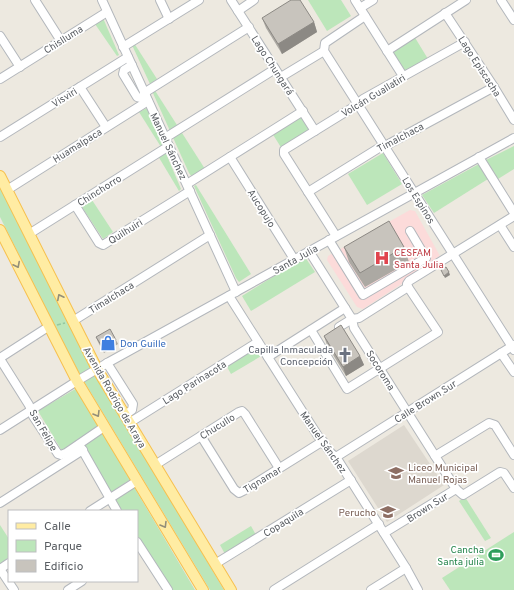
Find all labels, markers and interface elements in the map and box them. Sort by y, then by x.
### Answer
street label: Chislluma [42,23,86,57]
street label: Lago Chungará [248,34,296,98]
street label: Lago Episcacha [454,34,503,99]
street label: Volcán Guallatiri [339,72,408,121]
street label: Visviri [50,85,80,111]
street label: Manuel Sánchez [146,111,189,182]
street label: Timalchaca [375,121,426,156]
street label: Huamalpaca [51,126,105,167]
street label: Chinchorro [75,172,125,210]
street label: Los Espinos [398,175,437,227]
street label: Aucopujo [244,187,278,231]
street label: Quilhuiri [106,217,145,248]
street label: Santa Julia [271,243,321,278]
place label: CESFAM Santa Julia [394,247,444,272]
hospital icon: CESFAM Santa Julia [373,249,391,267]
one-way arrow [13,261,20,268]
street label: Timalchaca [87,279,137,317]
one-way arrow [57,293,65,301]
shop icon: Don Guille [99,334,117,352]
place label: Don Guille [120,338,166,351]
place label: Capilla Inmaculada Concepción [248,344,333,369]
street label: Avenida Rodrigo de Araya [79,345,148,451]
church icon: Capilla Inmaculada Concepción [336,346,354,364]
street label: Socoroma [362,348,397,393]
street label: Lago Parinacota [160,358,229,408]
street label: Calle Brown Sur [392,378,459,427]
street label: San Felipe [26,408,60,454]
street label: Manuel Sánchez [297,409,349,476]
one-way arrow [92,410,99,417]
street label: Chucullo [198,411,238,443]
place label: Liceo Municipal Manuel Rojas [408,462,478,487]
street label: Tignamar [241,464,285,497]
school or university icon: Liceo Municipal Manuel Rojas [387,464,405,482]
street label: Brown Sur [405,490,451,526]
school or university icon: Perucho [379,503,397,521]
street label: Copaquila [261,506,306,541]
place label: Perucho [338,507,376,520]
legend [8,510,138,582]
text: Calle [44,519,71,535]
one-way arrow [159,521,166,528]
text: Parque [44,539,82,555]
place label: Cancha Santa julia [437,544,484,569]
sports icon: Cancha Santa julia [487,546,505,564]
text: Edificio [44,559,84,575]

